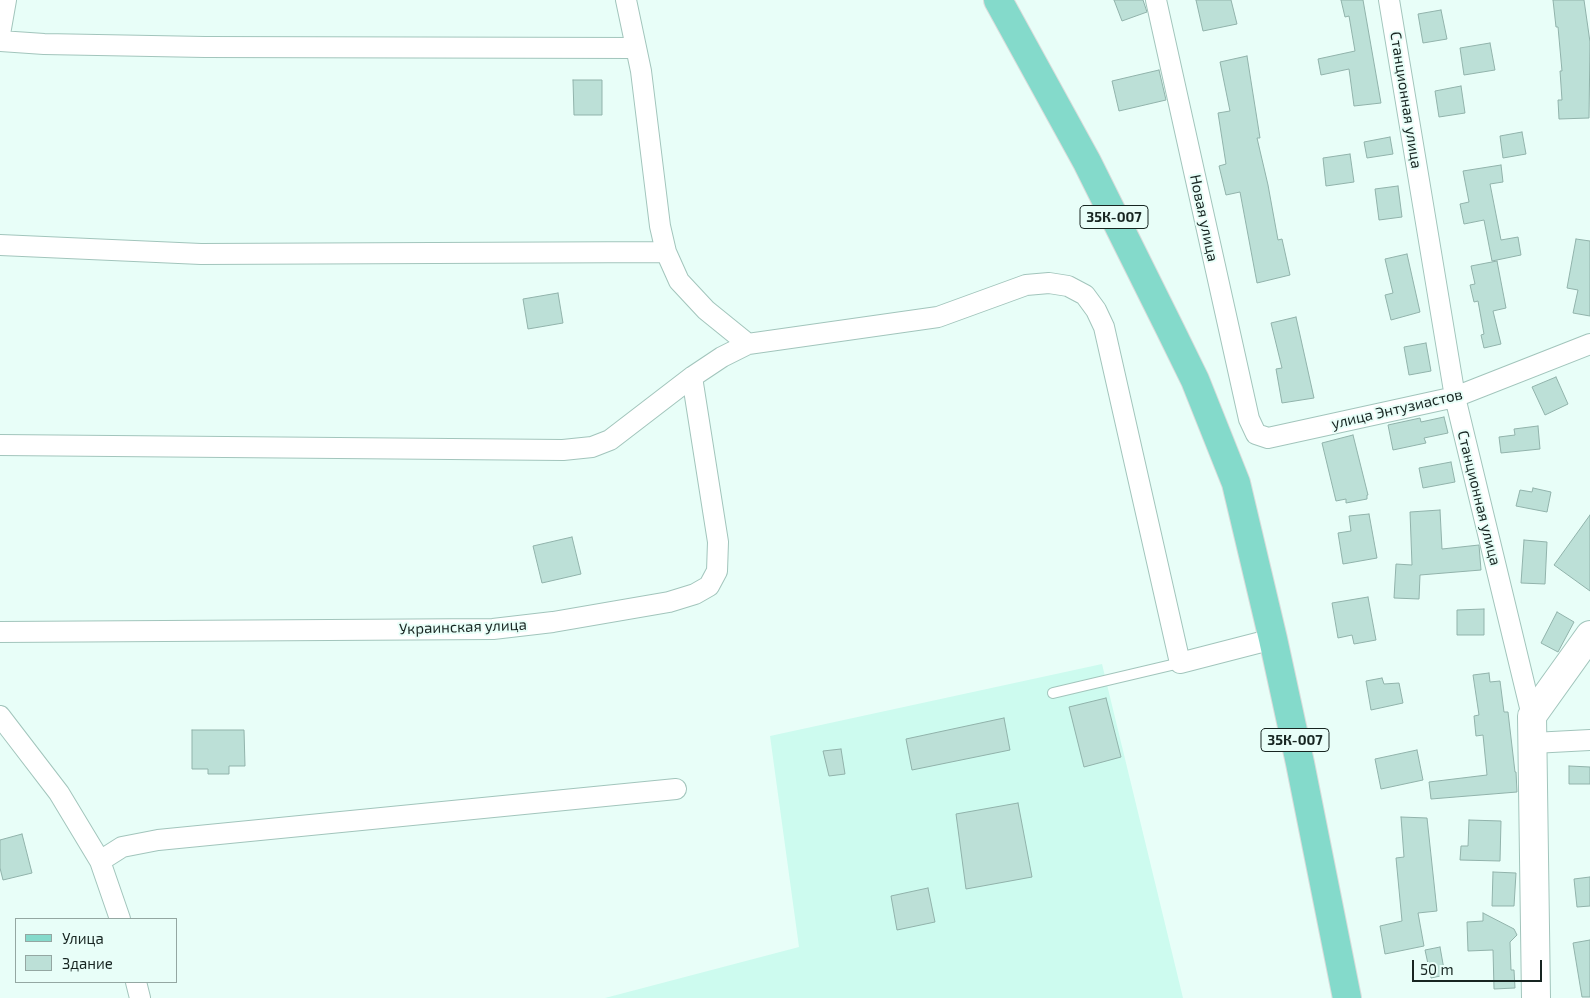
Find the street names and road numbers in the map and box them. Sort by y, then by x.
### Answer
street label: Станционная улица [1386,30,1426,170]
street label: Новая улица [1186,173,1222,263]
road number: 35К-007 [1080,206,1148,228]
street label: улица Энтузиастов [1330,385,1464,433]
street label: Станционная улица [1454,429,1504,567]
street label: Украинская улица [399,616,527,638]
road number: 35К-007 [1261,728,1329,752]

